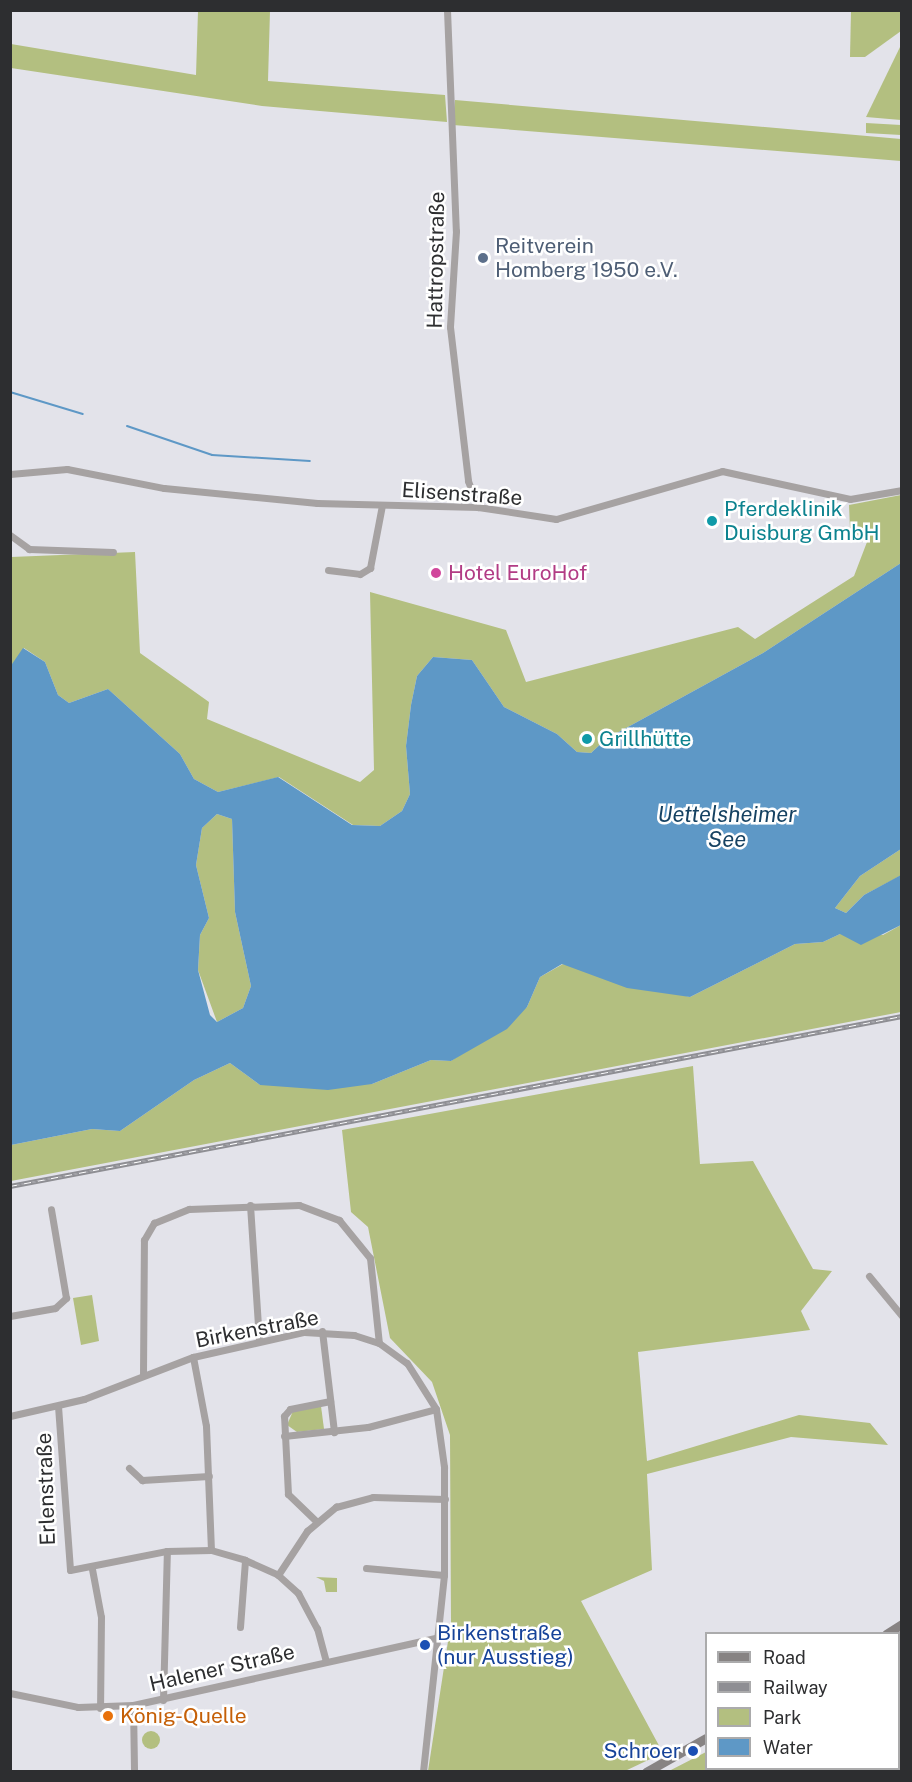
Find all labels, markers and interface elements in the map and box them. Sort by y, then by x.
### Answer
street label: Hattropstraße [422,191,450,329]
place label: Reitverein Homberg 1950 e.V. [495,233,678,283]
marker: Reitverein Homberg 1950 e.V. [476,251,490,265]
street label: Elisenstraße [401,477,523,511]
place label: Pferdeklinik Duisburg GmbH [724,496,880,546]
marker: Pferdeklinik Duisburg GmbH [705,514,719,528]
place label: Hotel EuroHof [448,560,587,586]
marker: Hotel EuroHof [429,566,443,580]
place label: Grillhütte [599,726,691,752]
marker: Grillhütte [580,732,594,746]
water label: Uettelsheimer See [658,801,796,852]
street label: Birkenstraße [193,1305,321,1353]
street label: Erlenstraße [31,1432,61,1546]
place label: Birkenstraße (nur Ausstieg) [437,1620,574,1670]
legend [705,1632,900,1770]
marker: Birkenstraße (nur Ausstieg) [418,1638,432,1652]
street label: Halener Straße [147,1639,297,1697]
text: Road [763,1647,806,1668]
text: Railway [763,1677,828,1698]
place label: König-Quelle [120,1703,247,1729]
text: Park [763,1707,801,1728]
marker: König-Quelle [101,1709,115,1723]
text: Water [763,1737,813,1758]
place label: Schroer [604,1738,681,1764]
marker: Schroer [686,1744,700,1758]

